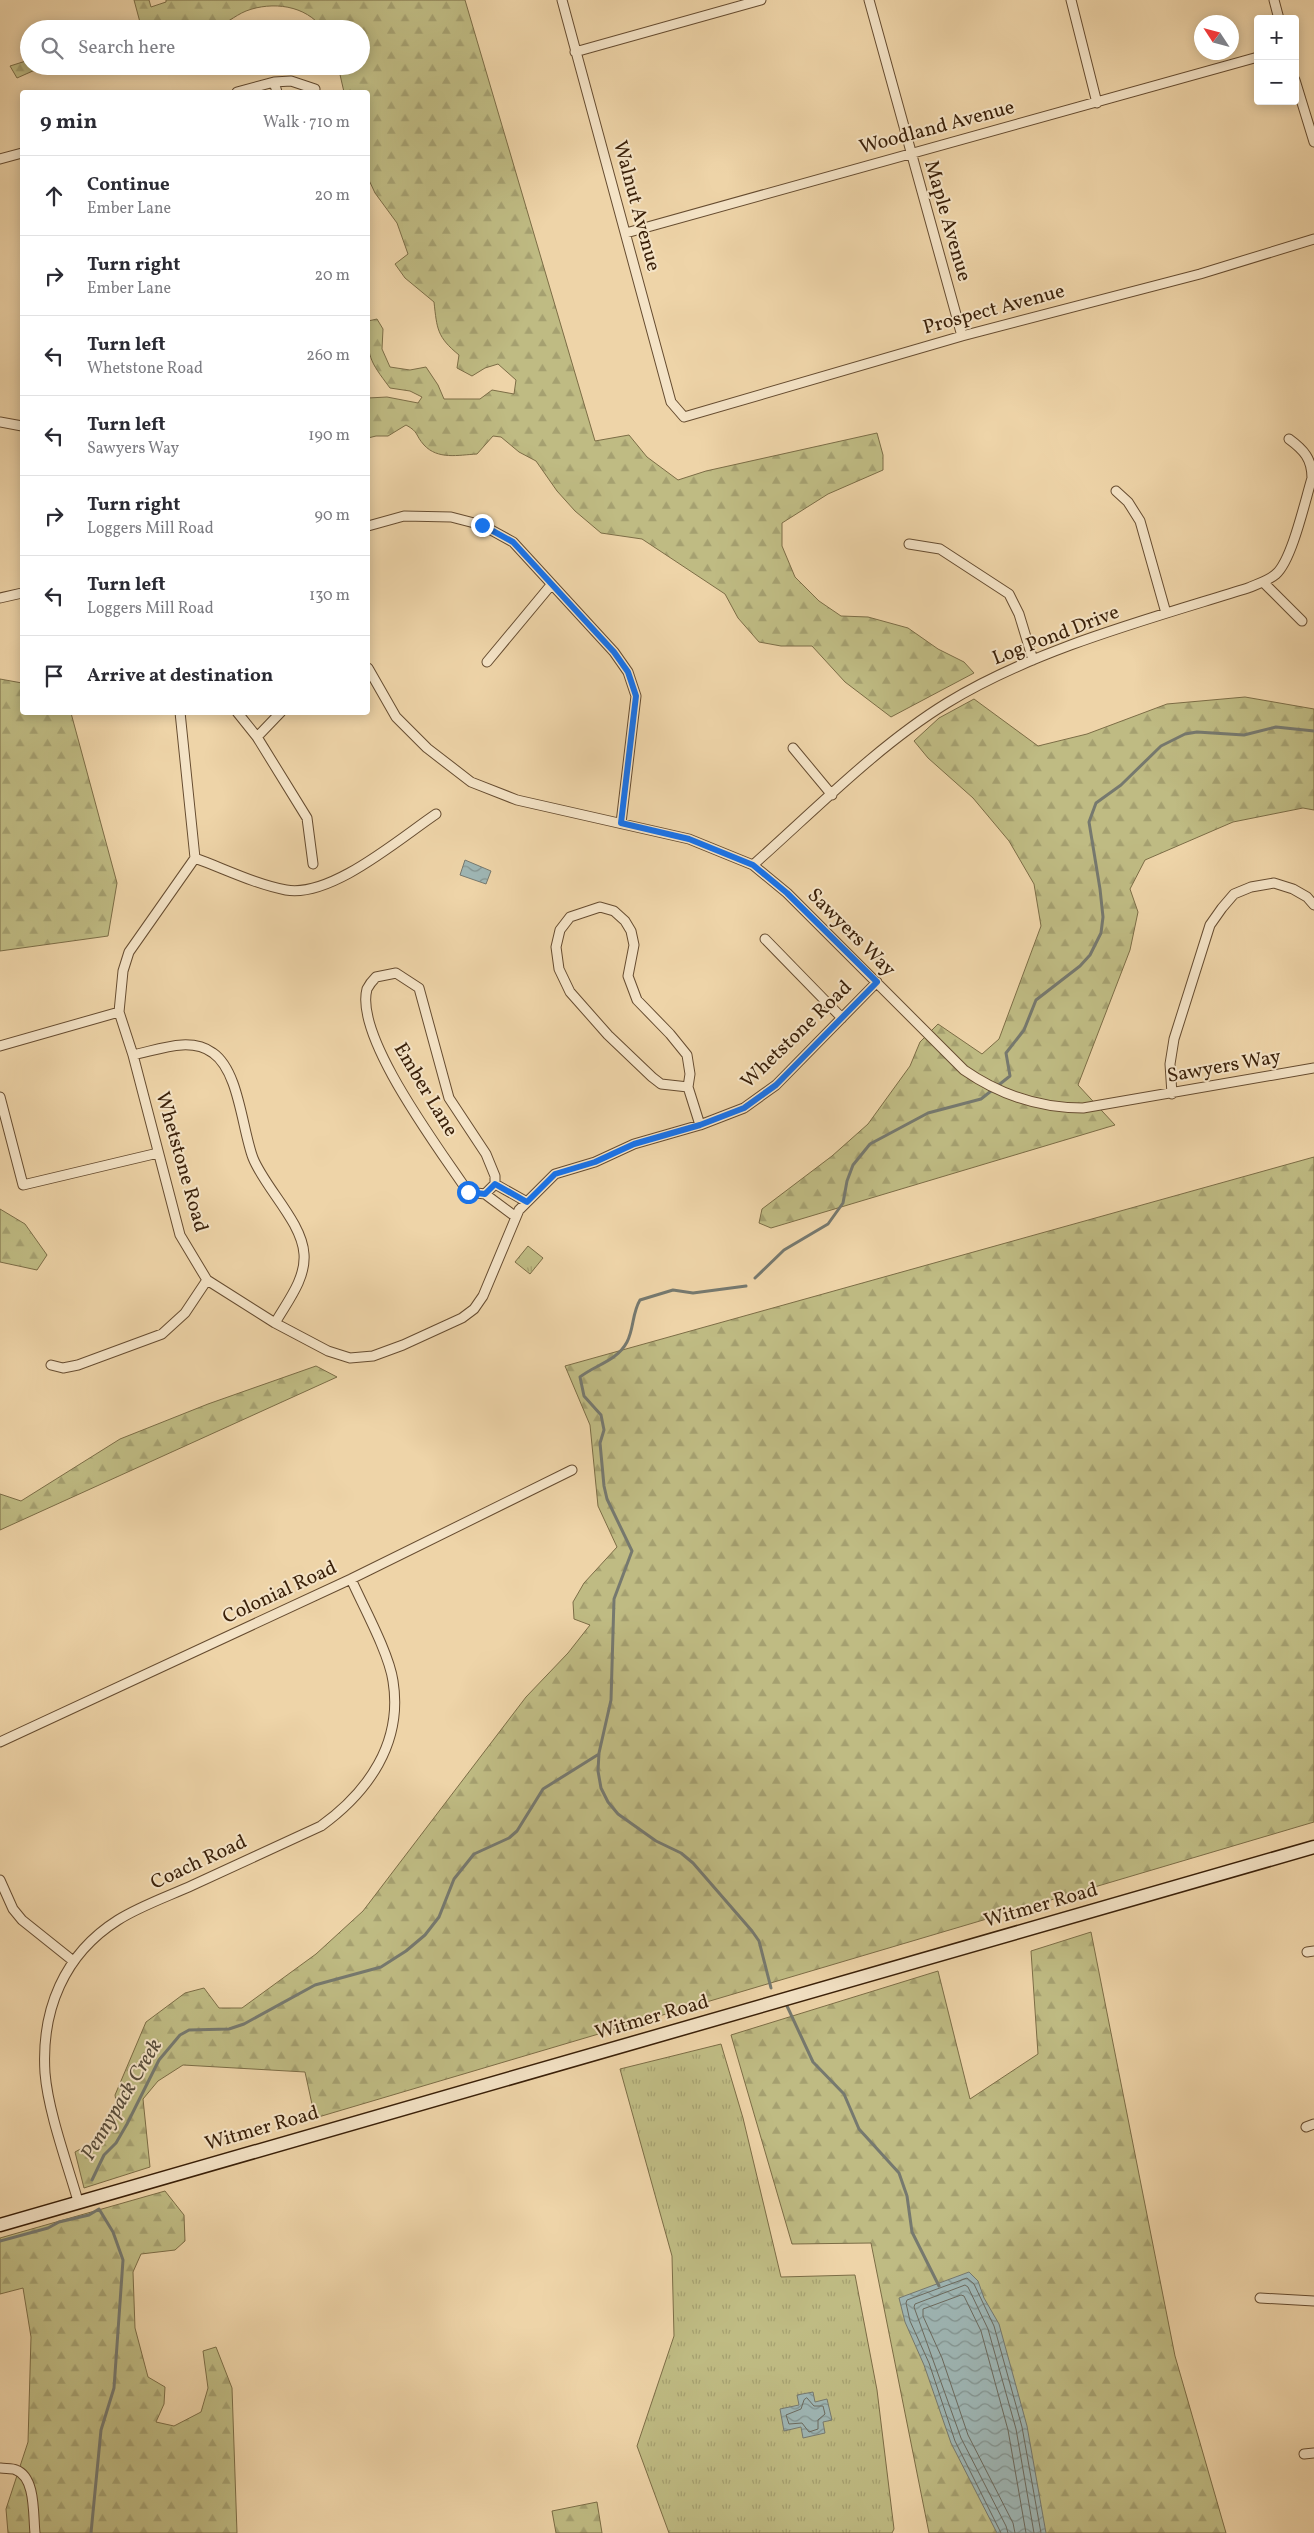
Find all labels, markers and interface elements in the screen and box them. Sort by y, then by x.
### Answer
north arrow [1194,15,1239,60]
map controls [1254,15,1299,105]
button: + [1254,15,1299,60]
search box [20,20,370,75]
icon: search [38,34,66,62]
text: Search here [78,35,175,61]
button: − [1254,60,1299,105]
street label: Woodland Avenue [856,94,1018,162]
text: 9 min [40,108,97,137]
text: Walk · 710 m [263,112,350,134]
street label: Walnut Avenue [605,138,667,274]
street label: Maple Avenue [916,157,978,285]
text: Continue [87,172,170,198]
icon: ahead [40,182,68,210]
text: 20 m [315,185,350,207]
text: Ember Lane [87,198,171,220]
text: Turn right [87,252,180,278]
icon: right [40,262,68,290]
text: 20 m [315,265,350,287]
text: Ember Lane [87,278,171,300]
street label: Prospect Avenue [920,278,1068,342]
text: Turn left [87,332,166,358]
icon: left [40,342,68,370]
text: 260 m [306,345,350,367]
text: Whetstone Road [87,358,203,380]
text: Turn left [87,412,166,438]
icon: left [40,422,68,450]
text: 190 m [308,425,350,447]
text: Sawyers Way [87,438,179,460]
text: Turn right [87,492,180,518]
icon: right [40,502,68,530]
text: 90 m [314,505,350,527]
route end [471,514,494,537]
text: Loggers Mill Road [87,518,214,540]
text: Turn left [87,572,166,598]
icon: left [40,582,68,610]
text: 130 m [309,585,350,607]
text: Loggers Mill Road [87,598,214,620]
street label: Log Pond Drive [988,599,1124,673]
icon: arrive [40,662,68,690]
text: Arrive at destination [87,663,273,689]
street label: Sawyers Way [800,882,902,984]
street label: Whetstone Road [735,975,859,1095]
street label: Ember Lane [386,1038,464,1142]
street label: Sawyers Way [1165,1043,1283,1091]
street label: Whetstone Road [148,1089,214,1235]
route start [457,1181,480,1204]
street label: Colonial Road [218,1554,342,1632]
street label: Coach Road [146,1829,252,1897]
street label: Witmer Road [981,1876,1101,1936]
street label: Witmer Road [592,1988,712,2048]
water label: Pennypack Creek [74,2034,170,2166]
street label: Witmer Road [202,2099,322,2159]

